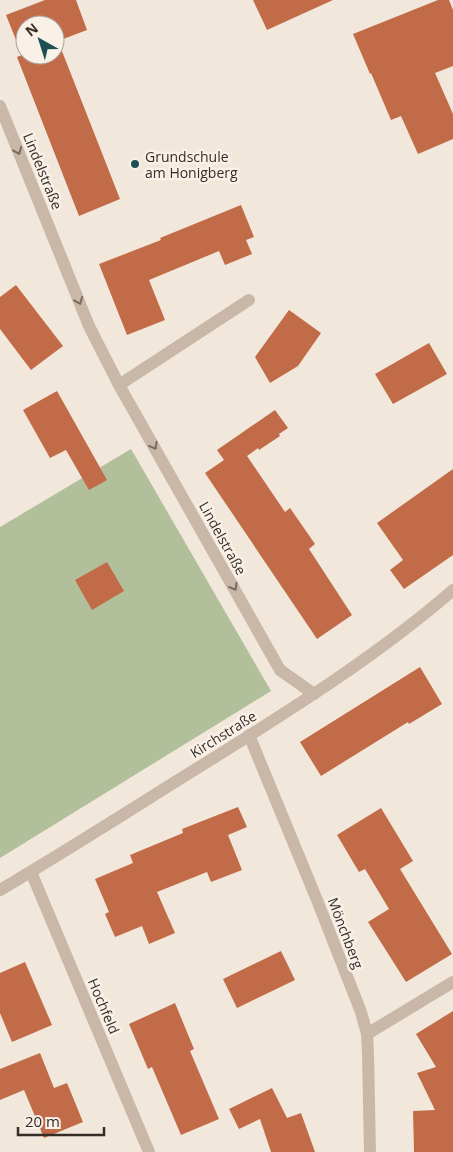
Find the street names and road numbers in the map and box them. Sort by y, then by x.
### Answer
street label: Lindelstraße [19,130,67,212]
street label: Lindelstraße [195,498,251,578]
street label: Kirchstraße [186,706,260,762]
street label: Mönchberg [324,895,368,972]
street label: Hochfeld [84,975,124,1037]

